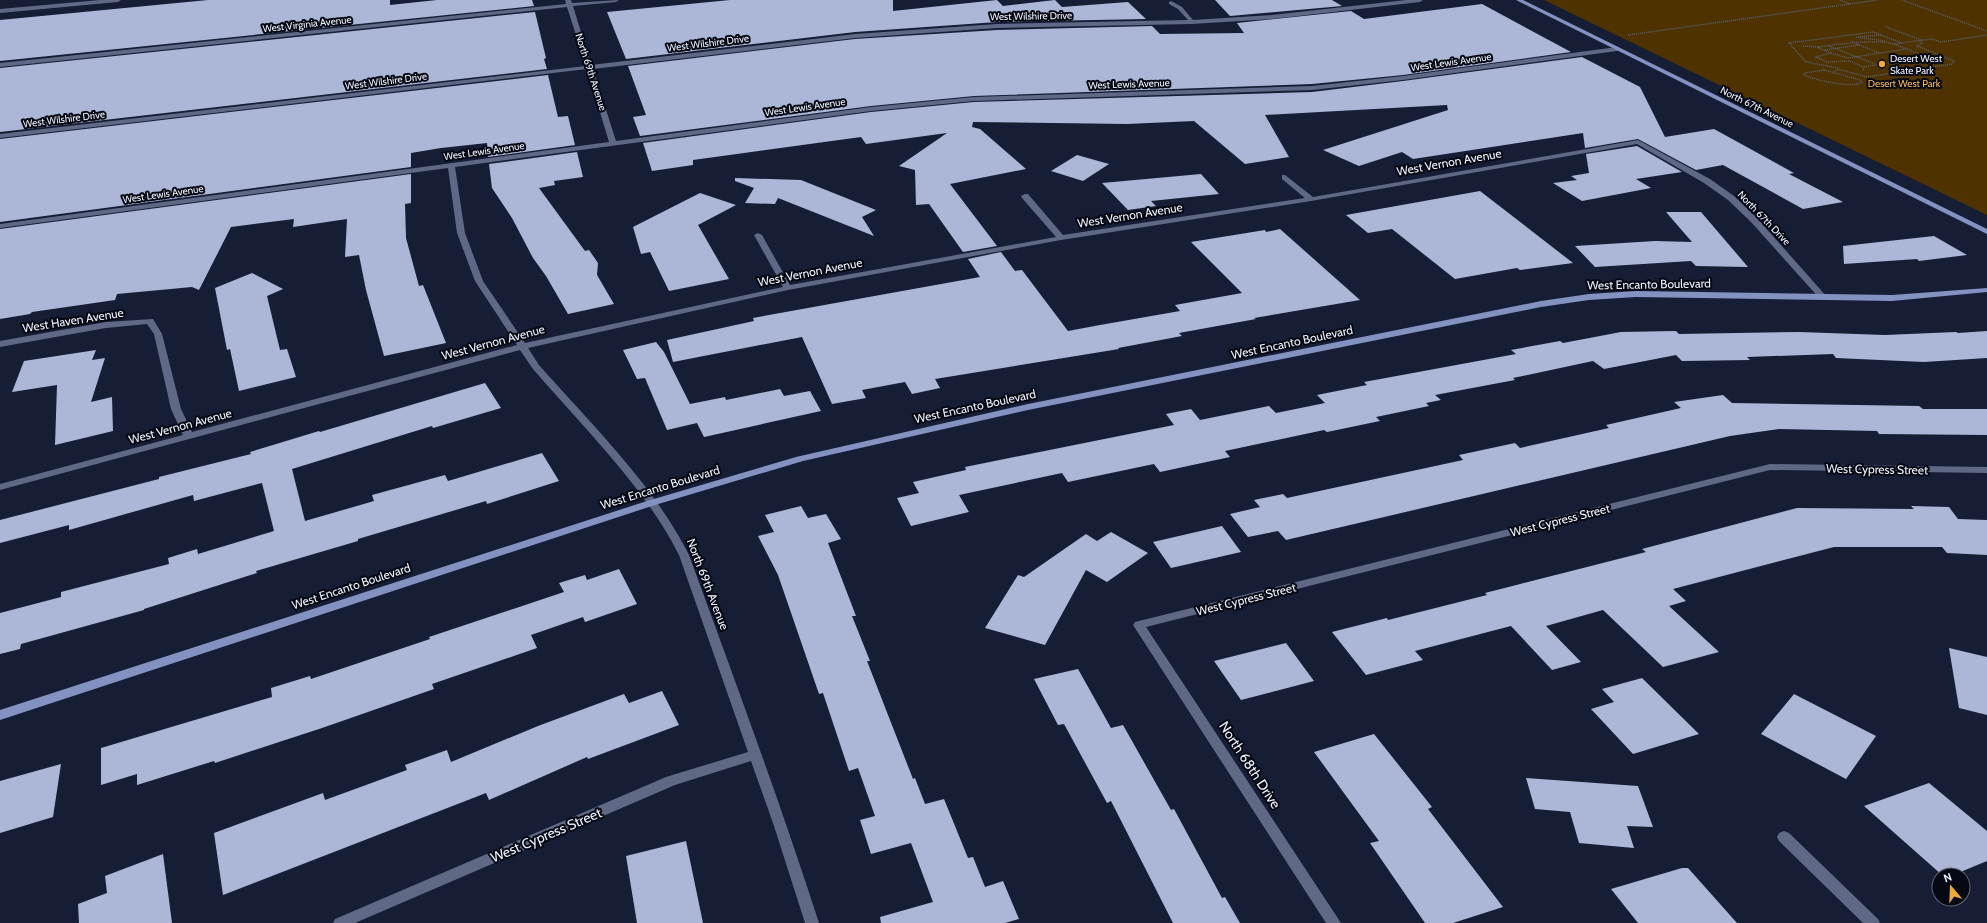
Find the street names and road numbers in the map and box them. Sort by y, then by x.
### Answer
street label: West Wilshire Drive [990,9,1072,23]
street label: West Virginia Avenue [262,13,352,35]
street label: North 69th Avenue [572,32,610,112]
street label: West Wilshire Drive [666,32,750,54]
street label: West Lewis Avenue [1410,50,1492,74]
street label: West Wilshire Drive [344,70,428,92]
street label: West Lewis Avenue [1088,76,1170,92]
street label: North 67th Avenue [1718,84,1796,130]
street label: West Lewis Avenue [764,95,846,119]
street label: West Wilshire Drive [22,108,106,130]
street label: West Lewis Avenue [443,139,525,163]
street label: West Vernon Avenue [1395,145,1503,179]
street label: West Lewis Avenue [122,182,204,206]
street label: North 67th Drive [1735,188,1793,248]
street label: West Vernon Avenue [1076,199,1184,231]
street label: West Vernon Avenue [757,255,863,289]
street label: West Encanto Boulevard [1587,275,1711,293]
street label: West Haven Avenue [21,305,125,335]
street label: West Vernon Avenue [440,321,546,363]
street label: West Encanto Boulevard [1230,322,1354,362]
street label: West Encanto Boulevard [913,386,1037,426]
street label: West Vernon Avenue [127,405,233,447]
street label: West Cypress Street [1826,461,1928,477]
street label: West Encanto Boulevard [599,462,721,512]
street label: West Cypress Street [1509,500,1611,540]
street label: North 69th Avenue [684,536,732,632]
street label: West Encanto Boulevard [290,560,412,612]
street label: West Cypress Street [1195,579,1297,619]
street label: North 68th Drive [1215,718,1285,812]
street label: West Cypress Street [488,803,605,867]

